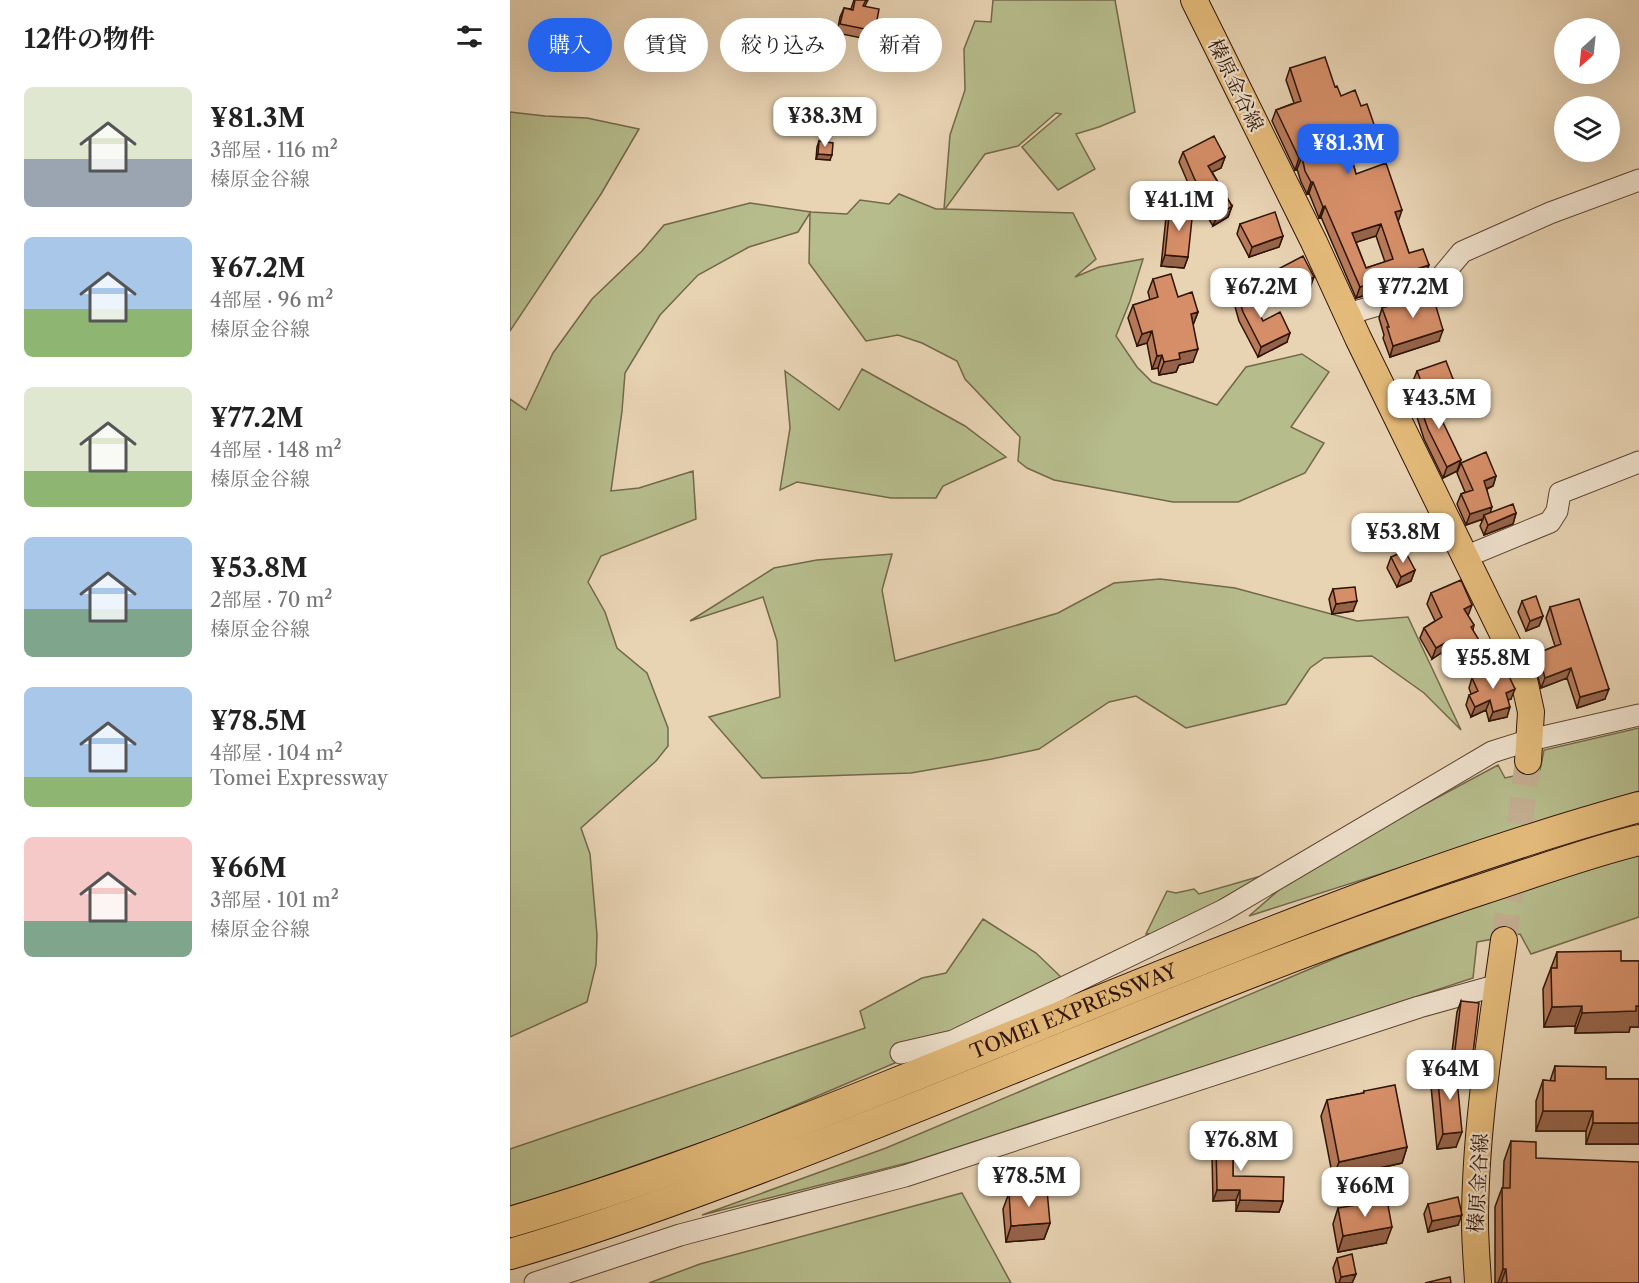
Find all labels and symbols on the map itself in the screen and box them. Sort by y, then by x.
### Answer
north arrow [1554,18,1620,84]
street label: 榛原金谷線 [1203,35,1269,135]
pin: ¥38.3M [776,97,874,148]
pin: ¥81.3M [1299,124,1397,175]
pin: ¥41.1M [1130,181,1228,232]
pin: ¥67.2M [1212,268,1310,319]
pin: ¥77.2M [1364,268,1462,319]
pin: ¥43.5M [1390,379,1488,430]
pin: ¥53.8M [1354,513,1452,564]
pin: ¥55.8M [1444,639,1542,690]
street label: TOMEI EXPRESSWAY [967,958,1181,1064]
pin: ¥64M [1414,1050,1486,1101]
pin: ¥76.8M [1192,1121,1290,1172]
street label: 榛原金谷線 [1463,1132,1493,1234]
pin: ¥78.5M [980,1157,1078,1208]
pin: ¥66M [1329,1167,1401,1218]

